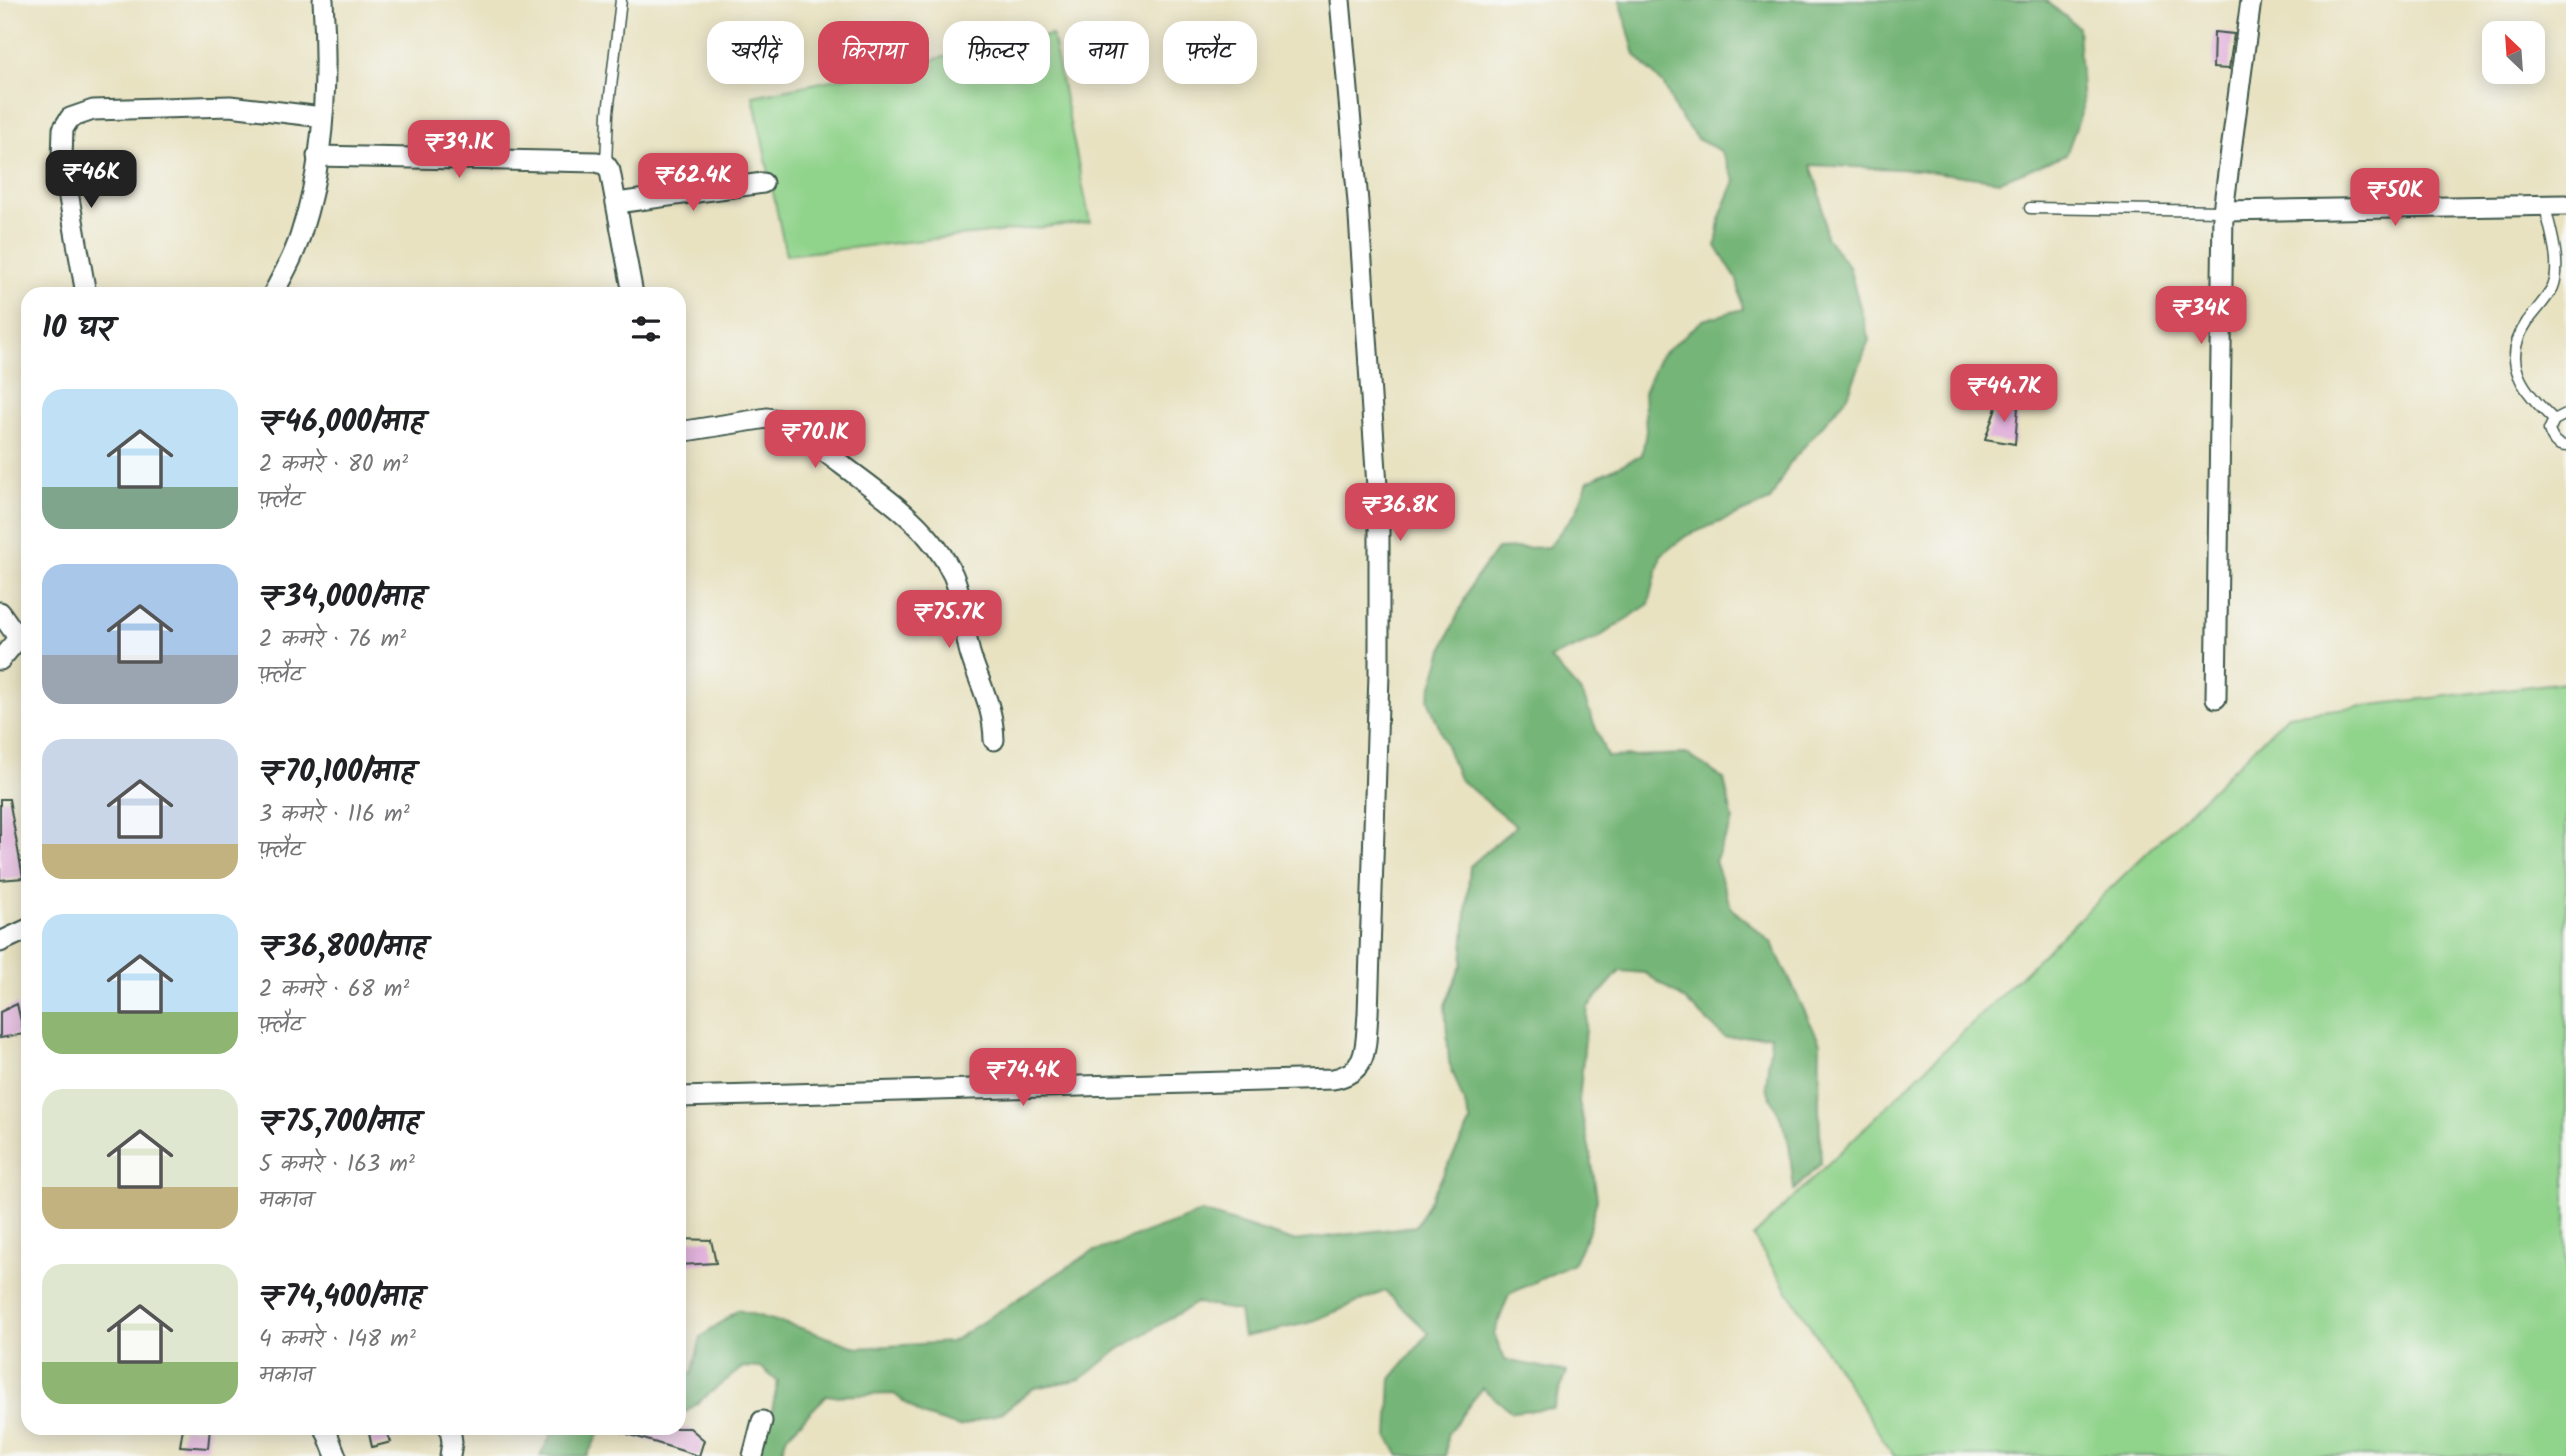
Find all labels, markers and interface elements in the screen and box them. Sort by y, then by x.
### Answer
chip: खरीदें [707,21,804,84]
chip: किराया [818,21,929,84]
chip: फ़िल्टर [943,21,1050,84]
chip: नया [1064,21,1149,84]
chip: फ़्लैट [1163,21,1257,84]
north arrow [2482,21,2544,84]
map controls [2482,21,2545,84]
pin: ₹39.1K [402,120,516,180]
text: ₹39.1K [424,125,494,161]
pin: ₹46K [50,150,132,210]
pin: ₹62.4K [636,154,750,213]
text: ₹46K [62,155,120,191]
text: ₹62.4K [654,158,732,194]
pin: ₹50K [2354,168,2436,228]
text: ₹50K [2366,173,2424,209]
pin: ₹34K [2160,286,2242,346]
text: ₹34K [2172,291,2230,327]
text: 10 घर [42,305,113,353]
icon: filters [627,310,665,348]
pin: ₹44.7K [1947,364,2061,424]
text: ₹44.7K [1966,369,2042,405]
text: ₹46,000/माह [259,399,424,447]
pin: ₹70.1K [758,410,872,470]
text: ₹70.1K [781,415,849,451]
icon: home [98,417,182,501]
text: 2 कमरे · 80 m² [259,447,408,483]
text: फ़्लैट [259,483,303,519]
pin: ₹36.8K [1343,484,1457,543]
text: ₹36.8K [1361,488,1439,524]
text: ₹34,000/माह [259,574,424,622]
pin: ₹75.7K [892,590,1006,650]
icon: home [98,592,182,676]
text: ₹75.7K [913,595,985,631]
text: 2 कमरे · 76 m² [259,622,406,658]
text: फ़्लैट [259,658,303,694]
text: ₹70,100/माह [259,749,415,797]
icon: home [98,767,182,851]
text: 3 कमरे · 116 m² [259,797,410,833]
text: फ़्लैट [259,833,303,869]
text: ₹36,800/माह [259,924,426,972]
icon: home [98,942,182,1026]
text: 2 कमरे · 68 m² [259,972,409,1008]
text: फ़्लैट [259,1008,303,1044]
pin: ₹74.4K [966,1048,1080,1108]
text: ₹74.4K [985,1053,1061,1089]
text: ₹75,700/माह [259,1099,419,1147]
icon: home [98,1117,182,1201]
text: 5 कमरे · 163 m² [259,1147,415,1183]
text: मकान [259,1183,313,1219]
text: ₹74,400/माह [259,1274,423,1322]
icon: home [98,1292,182,1376]
text: 4 कमरे · 148 m² [259,1322,416,1358]
text: मकान [259,1358,313,1394]

